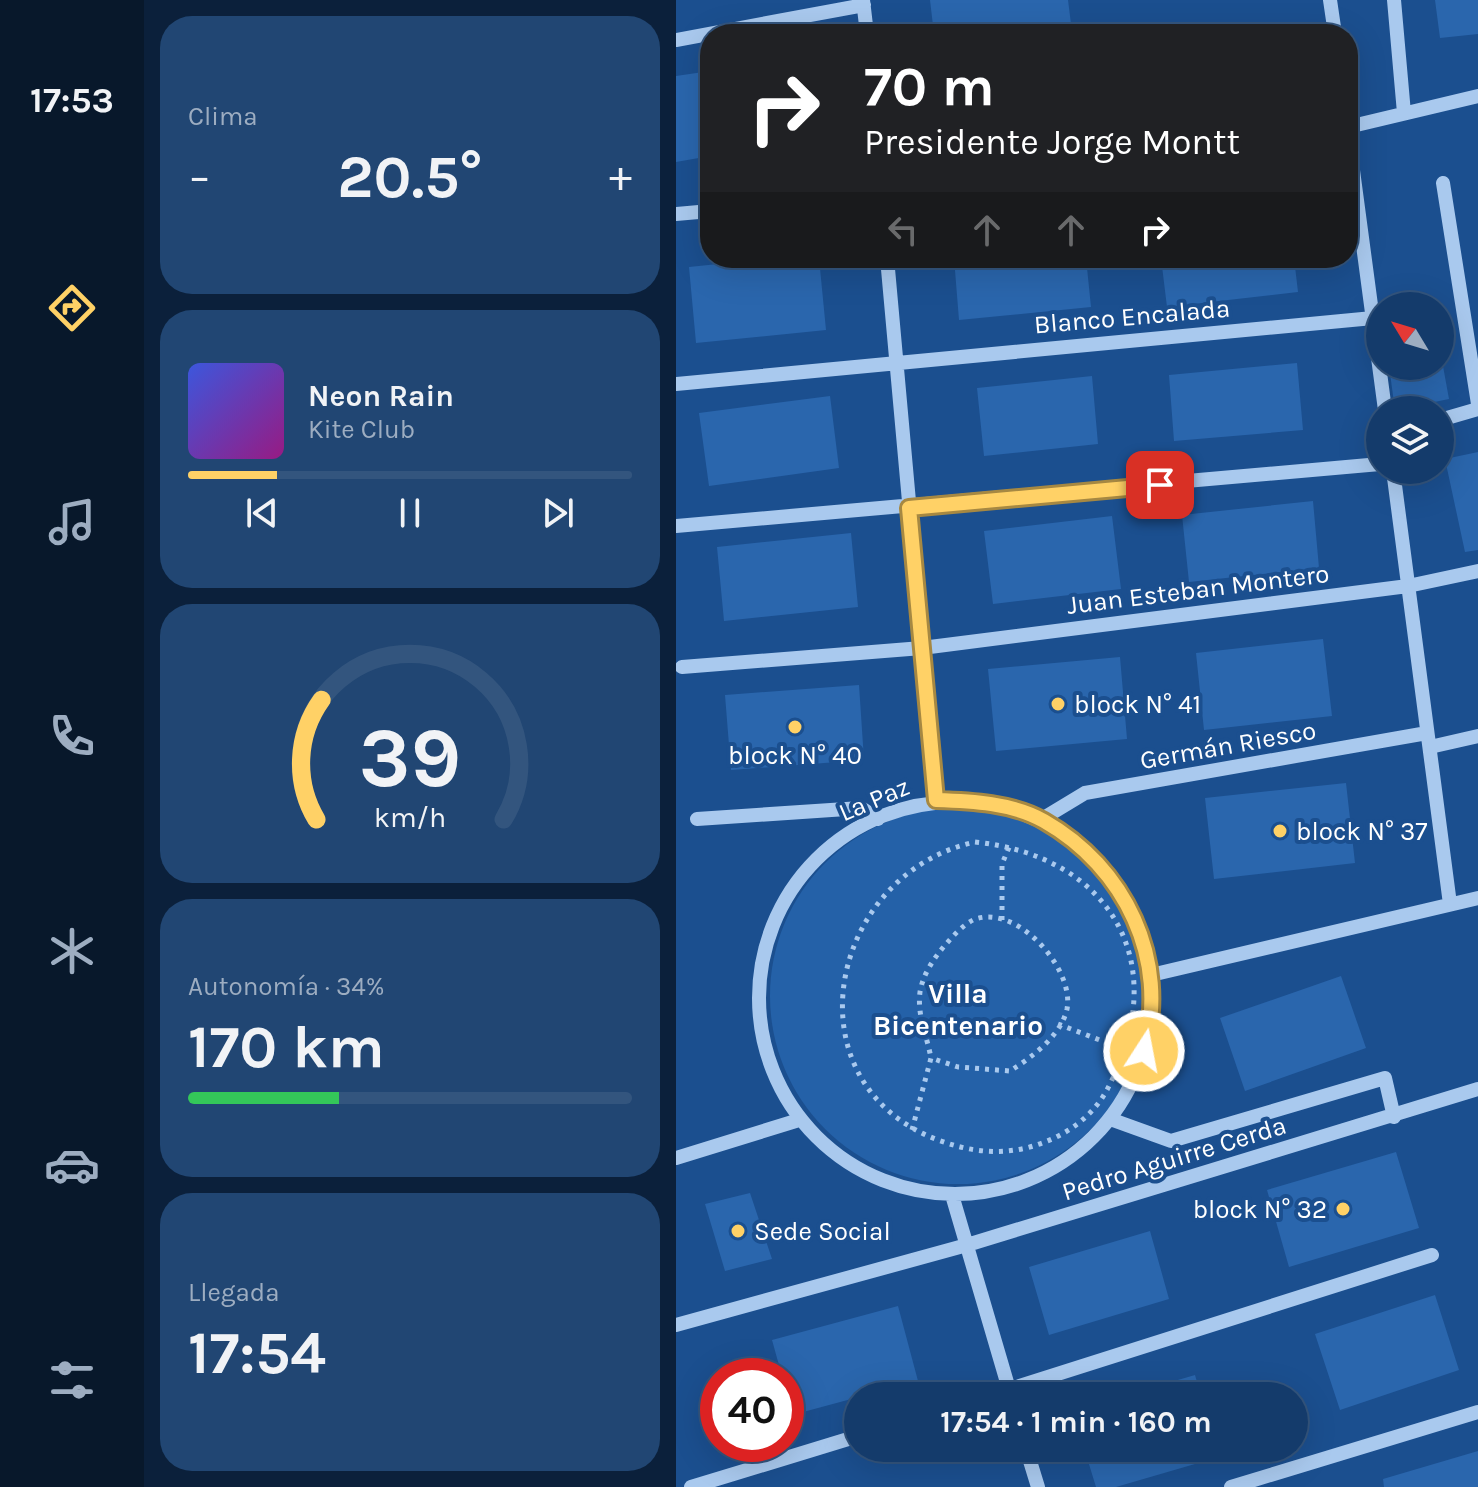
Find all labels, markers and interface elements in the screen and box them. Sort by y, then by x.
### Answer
text: 70 m [864,54,995,119]
icon: right [732,56,836,160]
text: 17:53 [30,79,114,121]
text: Clima [188,101,258,132]
text: Presidente Jorge Montt [864,121,1240,163]
text: 20.5° [337,142,483,212]
text: − [188,151,211,202]
text: + [609,151,632,202]
icon: left [881,208,925,252]
icon: ahead [965,208,1009,252]
icon: ahead [1049,208,1093,252]
icon: right [1133,208,1177,252]
icon: directions [44,280,100,336]
street label: Blanco Encalada [1033,292,1231,341]
north arrow [1366,292,1454,380]
map controls [1366,292,1454,484]
text: Neon Rain [308,378,454,414]
button: layers [1366,396,1454,484]
text: Kite Club [308,414,415,445]
pin [1126,451,1194,519]
icon: arrive [1138,463,1182,507]
icon: previous [240,491,284,535]
icon: pause [388,491,432,535]
icon: next [536,491,580,535]
icon: music [44,494,100,550]
street label: Juan Esteban Montero [1065,558,1331,621]
place label: block N° 41 [1074,689,1201,720]
marker: block N° 41 [1049,695,1067,713]
icon: phone [44,708,100,764]
text: 39 [359,709,461,806]
street label: Germán Riesco [1138,715,1319,776]
marker: block N° 40 [786,718,804,736]
place label: block N° 40 [728,740,862,771]
street label: La Paz [834,771,914,828]
text: km/h [374,801,446,834]
place label: block N° 37 [1296,816,1428,847]
marker: block N° 37 [1271,822,1289,840]
icon: climate [44,923,100,979]
text: Autonomía · 34% [188,971,385,1002]
district label: Villa Bicentenario [873,977,1043,1042]
position arrow [1102,1009,1186,1093]
text: 170 km [188,1012,385,1082]
street label: Pedro Aguirre Cerda [1058,1110,1290,1207]
icon: car [44,1137,100,1193]
place label: block N° 32 [1193,1194,1327,1225]
marker: block N° 32 [1334,1200,1352,1218]
place label: Sede Social [754,1216,891,1247]
marker: Sede Social [729,1222,747,1240]
text: Llegada [188,1277,280,1308]
text: 17:54 [188,1318,326,1388]
icon: filters [44,1352,100,1408]
speed limit sign: 40 [700,1358,804,1462]
text: 17:54 · 1 min · 160 m [940,1404,1212,1440]

